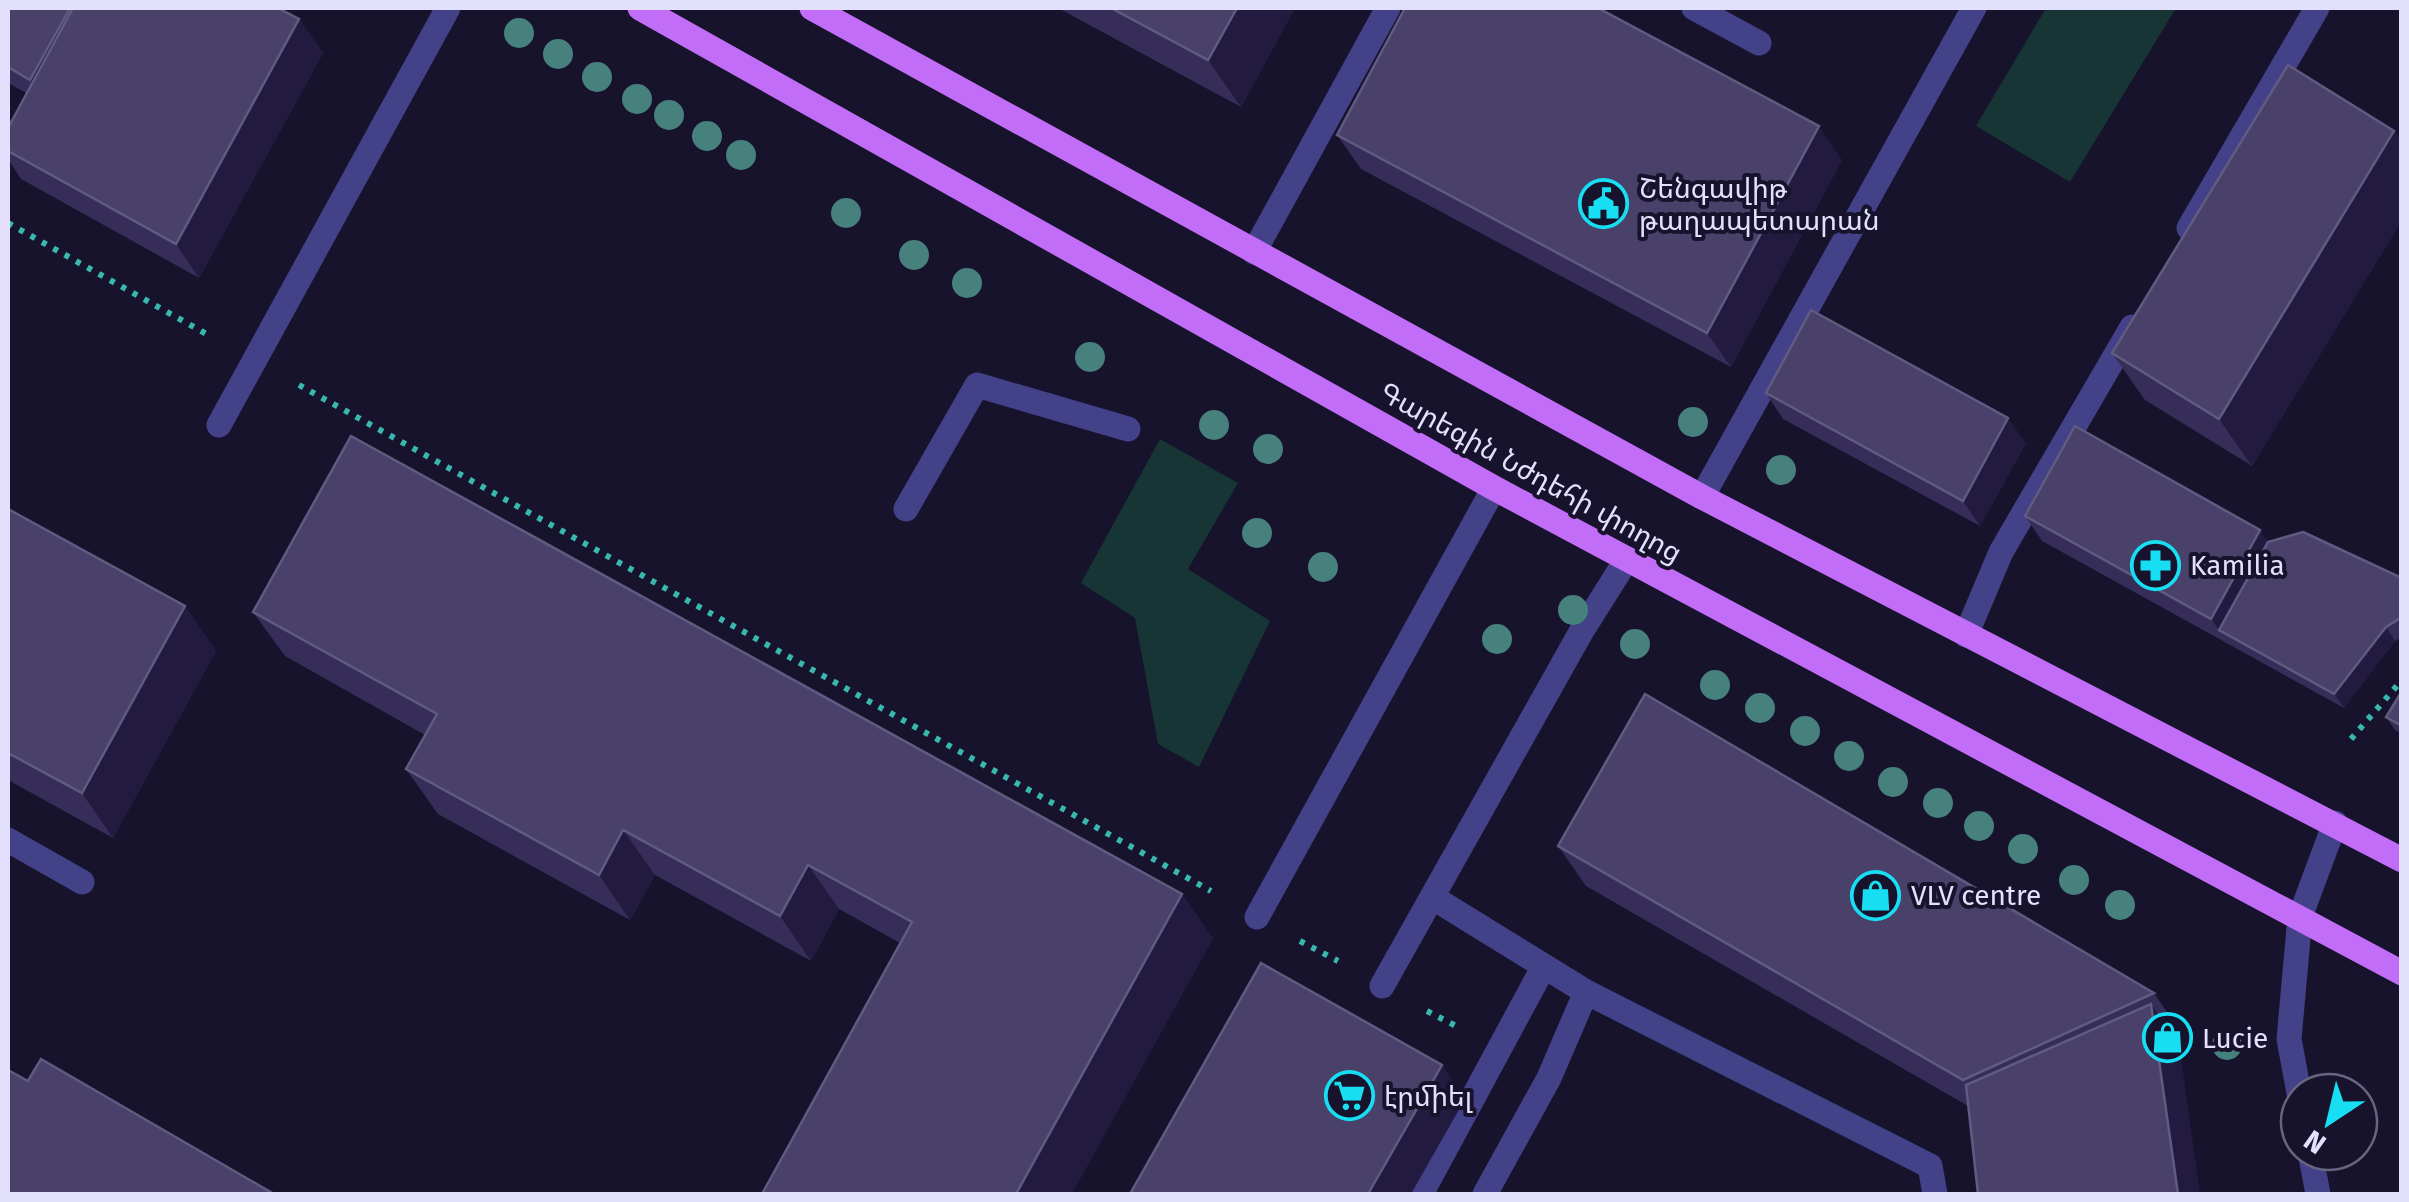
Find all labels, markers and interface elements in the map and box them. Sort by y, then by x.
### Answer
place label: Շենգավիթ թաղապետարան [1639,172,1880,237]
public building icon: Շենգավիթ թաղապետարան [1578,178,1630,230]
street label: Գարեգին Նժդեհի փողոց [1374,375,1688,569]
pharmacy icon: Kamilia [2129,539,2181,591]
place label: Kamilia [2190,549,2285,582]
shop icon: VLV centre [1850,869,1902,921]
place label: VLV centre [1911,879,2041,912]
shop icon: Lucie [2141,1012,2193,1064]
place label: Lucie [2202,1022,2268,1055]
supermarket icon: էրմիել [1323,1070,1375,1122]
north arrow [2279,1072,2379,1172]
place label: էրմիել [1384,1080,1473,1113]
text: N [2298,1123,2332,1161]

